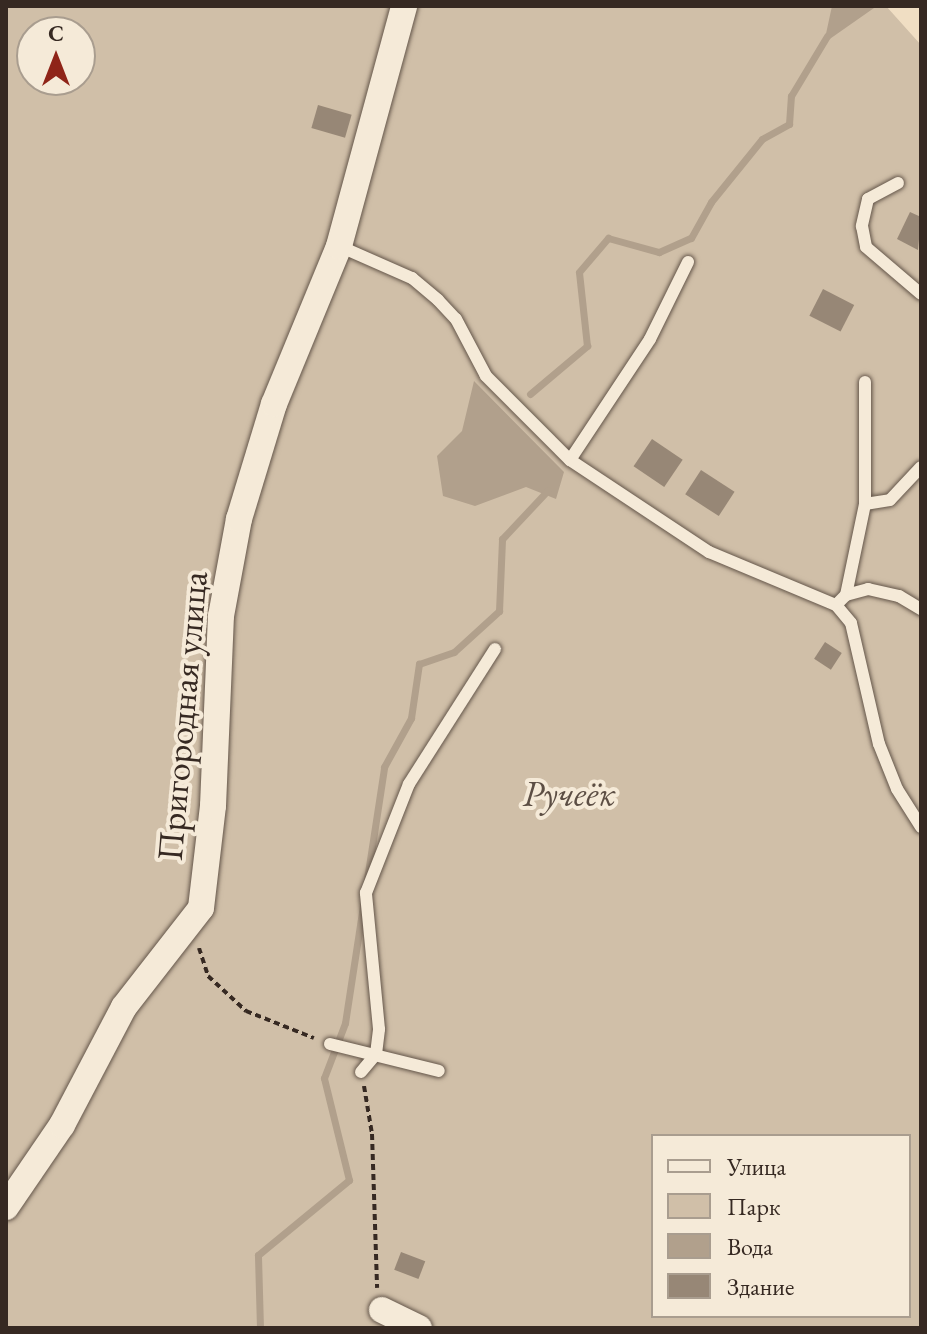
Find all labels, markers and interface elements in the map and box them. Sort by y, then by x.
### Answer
north arrow [16,16,96,96]
text: С [48,19,64,48]
street label: Пригородная улица [148,569,216,863]
park label: Ручеёк [523,772,615,816]
legend [651,1134,911,1318]
text: Улица [727,1151,786,1182]
text: Парк [727,1191,780,1222]
text: Вода [727,1231,773,1262]
text: Здание [727,1271,794,1302]

